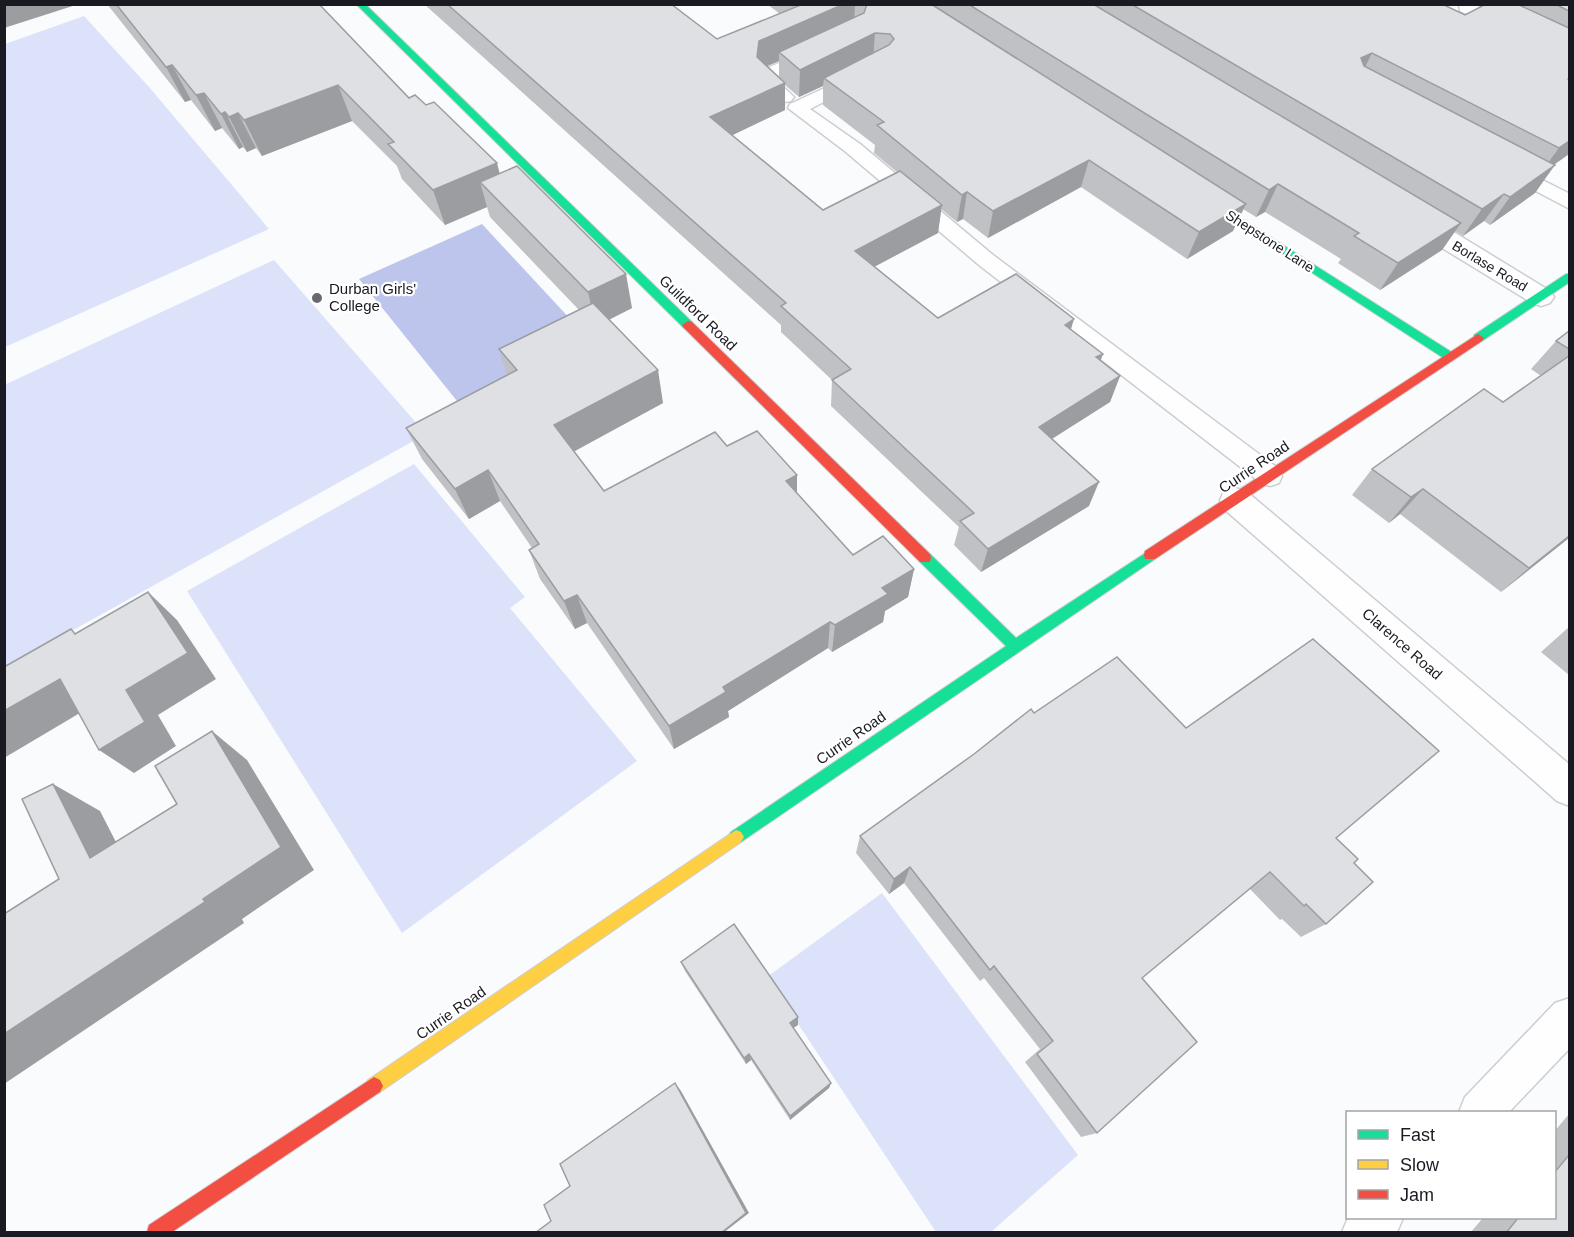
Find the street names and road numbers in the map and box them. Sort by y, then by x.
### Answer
street label: Shepstone Lane [1223,207,1317,276]
street label: Borlase Road [1450,237,1530,295]
street label: Guildford Road [656,271,741,354]
street label: Currie Road [1215,437,1292,496]
street label: Clarence Road [1359,604,1446,683]
street label: Currie Road [813,707,889,768]
street label: Currie Road [413,982,489,1043]

